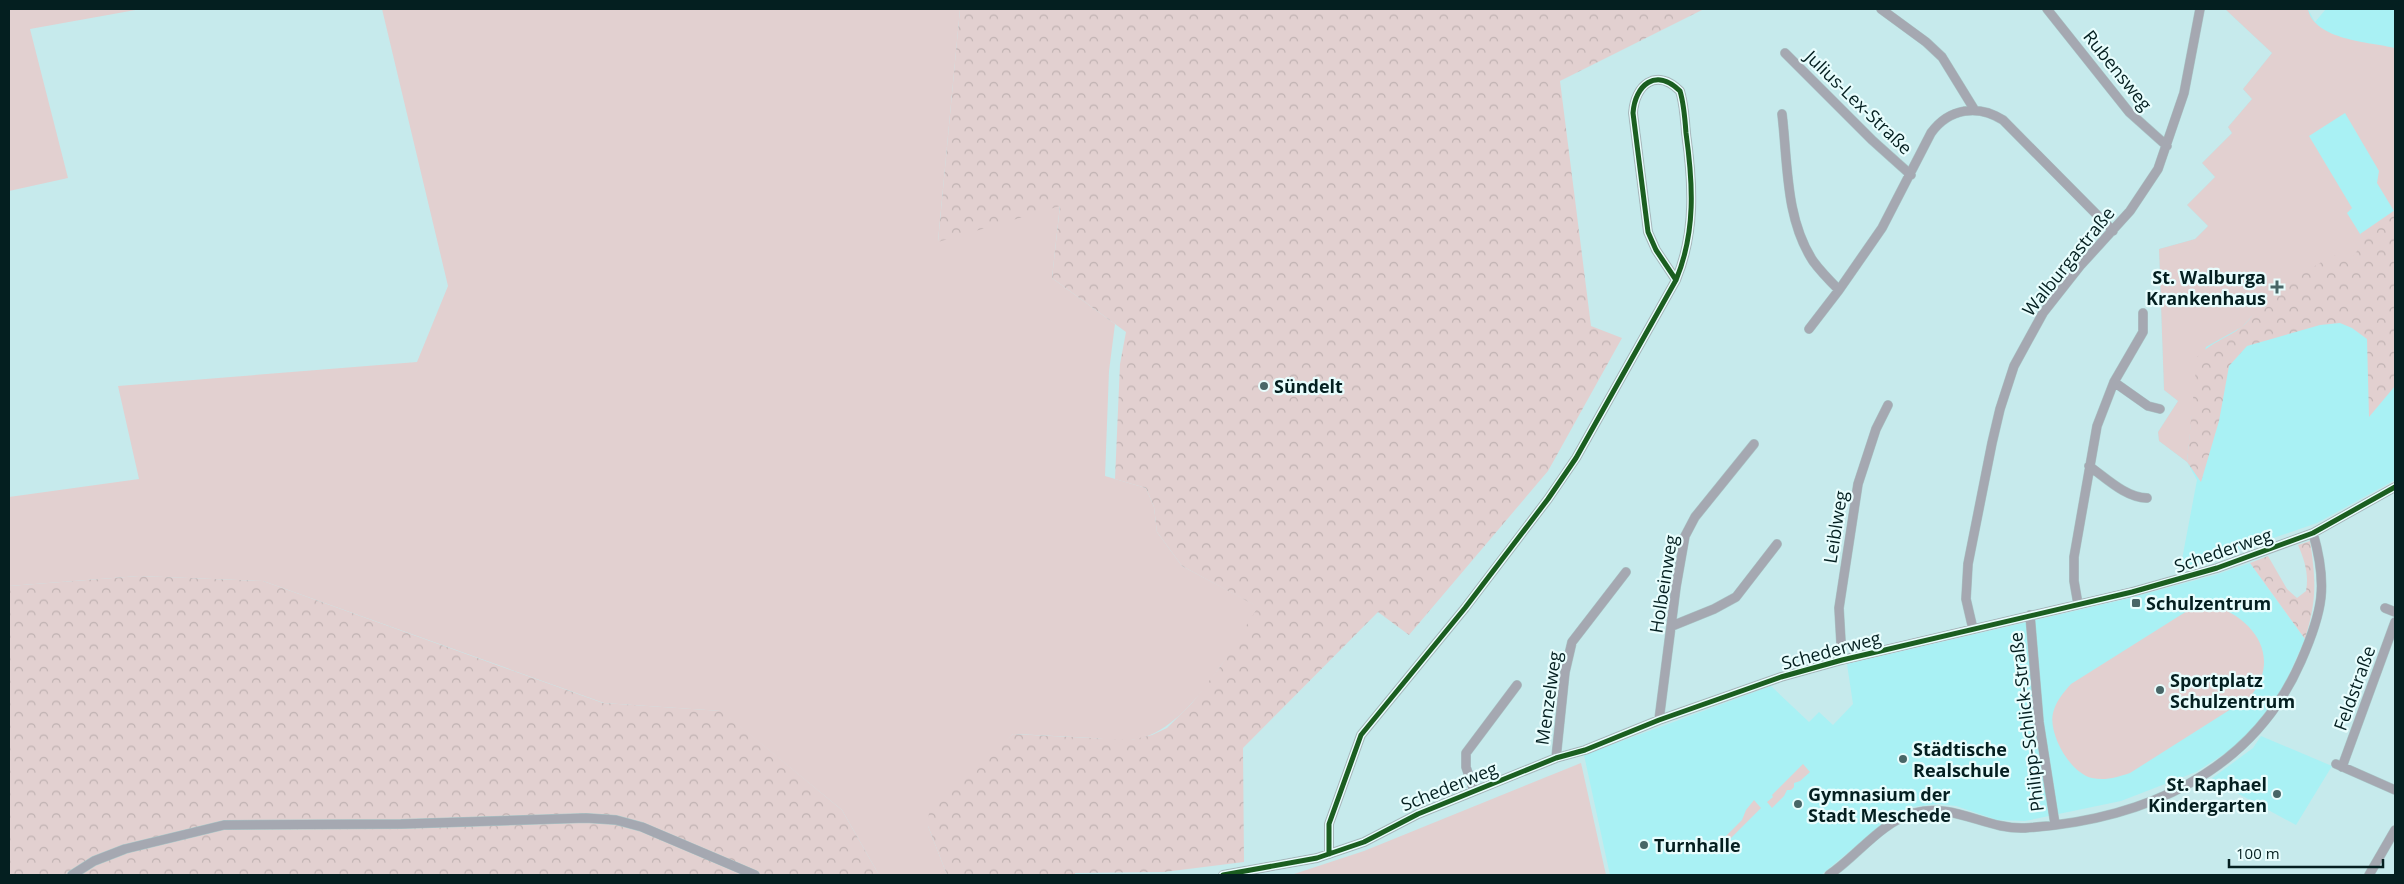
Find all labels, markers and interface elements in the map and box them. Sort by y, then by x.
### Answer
street label: Rubensweg [2078,25,2158,115]
street label: Julius-Lex-Straße [1799,43,1918,159]
street label: Walburgastraße [2017,201,2119,321]
place label: St. Walburga Krankenhaus [2146,265,2266,310]
marker: St. Walburga Krankenhaus [2270,280,2284,294]
place label: Sündelt [1274,374,1343,398]
marker: Sündelt [1258,380,1270,392]
street label: Leiblweg [1817,489,1853,565]
street label: Schederweg [2171,522,2275,578]
street label: Holbeinweg [1643,533,1683,635]
place label: Schulzentrum [2146,591,2271,615]
marker: Schulzentrum [2130,597,2142,609]
street label: Schederweg [1779,625,1884,675]
street label: Philipp-Schlick-Straße [2003,631,2049,813]
street label: Feldstraße [2328,642,2380,734]
street label: Menzelweg [1530,649,1566,746]
place label: Sportplatz Schulzentrum [2170,668,2295,713]
marker: Sportplatz Schulzentrum [2154,684,2166,696]
place label: Städtische Realschule [1913,737,2010,782]
marker: Städtische Realschule [1897,753,1909,765]
street label: Schederweg [1397,756,1501,816]
place label: St. Raphael Kindergarten [2148,772,2267,817]
place label: Gymnasium der Stadt Meschede [1808,782,1951,827]
marker: St. Raphael Kindergarten [2271,788,2283,800]
marker: Gymnasium der Stadt Meschede [1792,798,1804,810]
place label: Turnhalle [1654,833,1741,857]
scale bar [2229,836,2383,868]
marker: Turnhalle [1638,839,1650,851]
text: 100 m [2236,843,2280,863]

